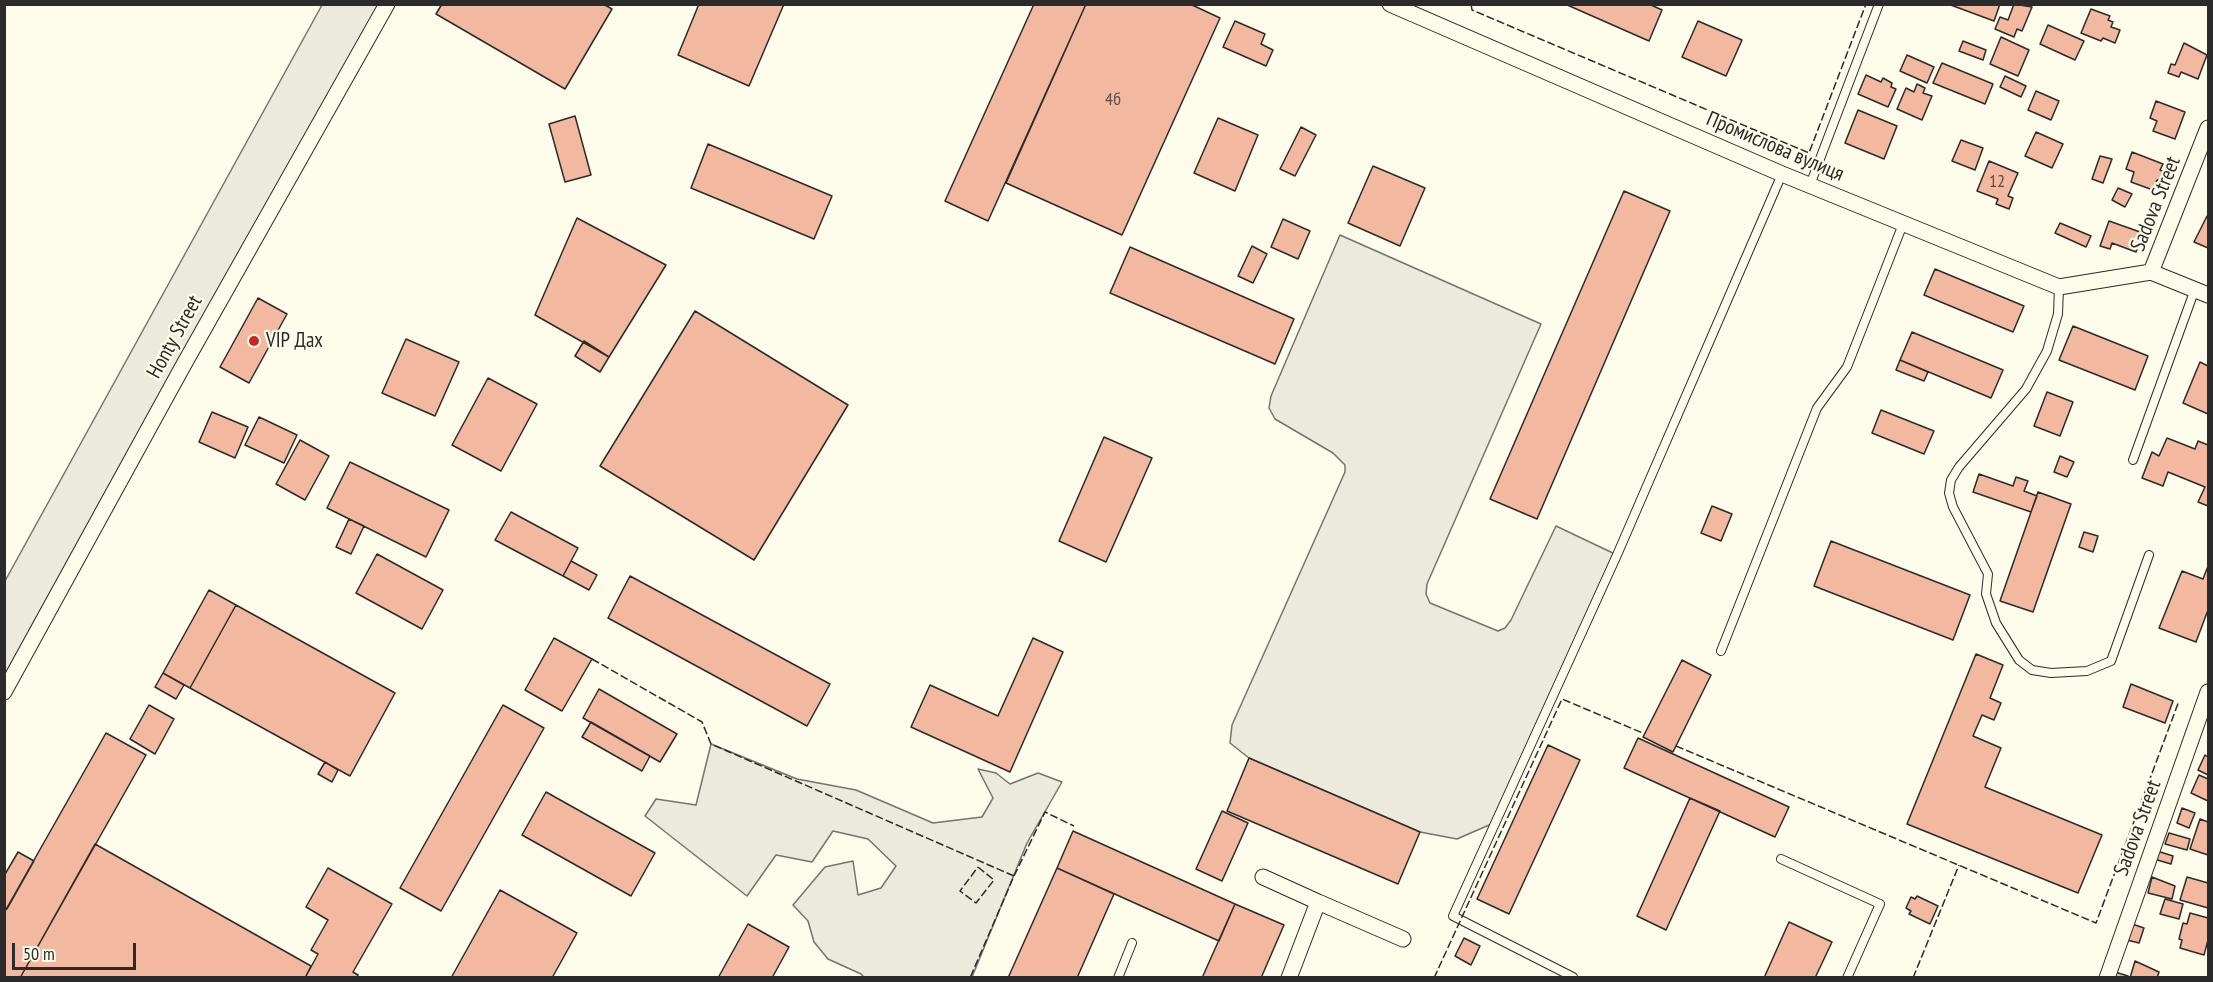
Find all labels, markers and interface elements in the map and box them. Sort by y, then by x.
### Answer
house number: 4б [1105,89,1121,111]
street label: Промислова вулиця [1702,107,1848,187]
street label: Sadova Street [2126,153,2186,255]
house number: 12 [1989,171,2005,193]
street label: Honty Street [142,291,208,383]
place label: VIP Дах [266,328,323,354]
marker: VIP Дах [247,334,261,348]
street label: Sadova Street [2109,777,2167,879]
scale bar [15,931,140,969]
text: 50 m [23,942,55,965]

